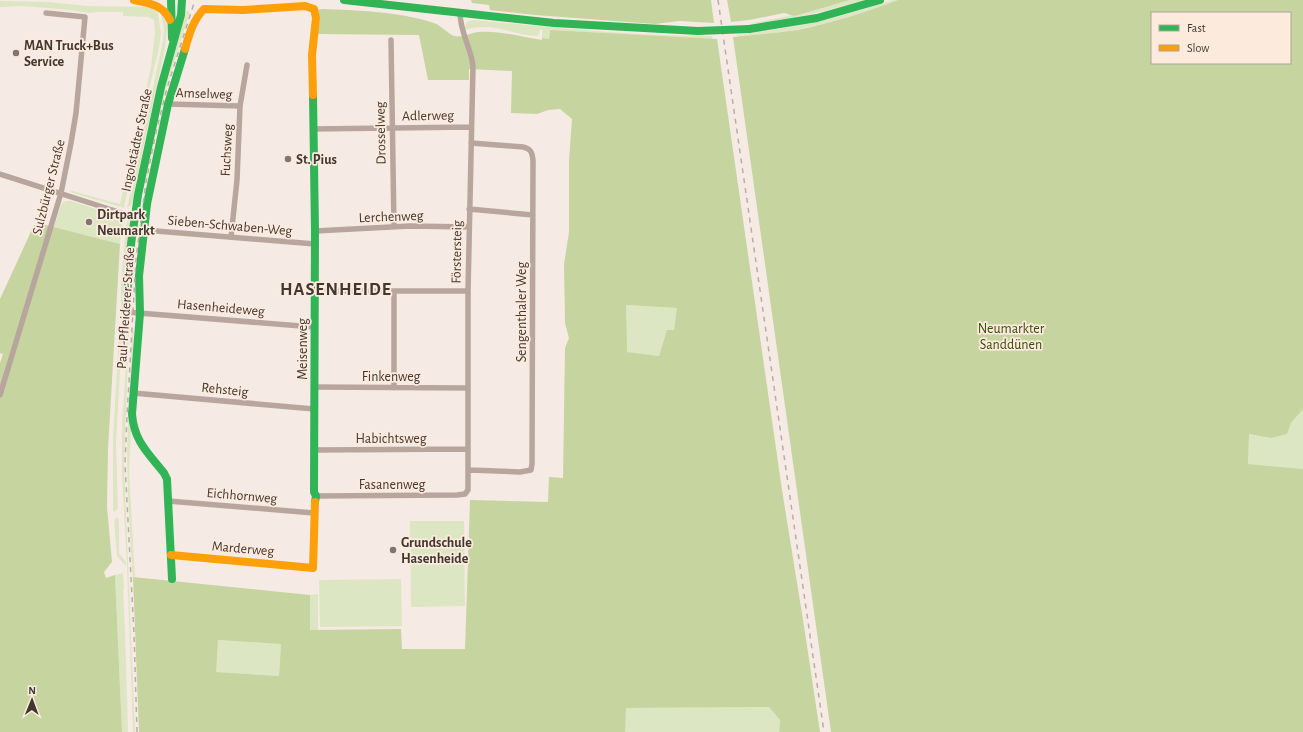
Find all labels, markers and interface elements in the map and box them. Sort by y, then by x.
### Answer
legend [1151,12,1291,64]
text: Fast [1187,22,1206,34]
place label: MAN Truck+Bus Service [24,39,114,69]
text: Slow [1187,42,1209,54]
marker: MAN Truck+Bus Service [11,48,21,58]
street label: Amselweg [175,86,233,102]
street label: Ingolstädter Straße [119,87,155,193]
street label: Drosselweg [373,101,389,165]
street label: Adlerweg [402,109,454,123]
street label: Fuchsweg [219,123,235,177]
street label: Sulzbürger Straße [30,138,68,236]
place label: St. Pius [296,153,337,167]
marker: St. Pius [283,154,293,164]
place label: Dirtpark Neumarkt [97,208,155,238]
street label: Lerchenweg [358,209,424,225]
street label: Sieben-Schwaben-Weg [167,214,293,238]
marker: Dirtpark Neumarkt [84,217,94,227]
street label: Förstersteig [449,220,465,284]
street label: Paul-Pfleiderer-Straße [115,247,137,369]
street label: Sengenthaler Weg [515,262,529,362]
district label: HASENHEIDE [280,281,392,299]
street label: Hasenheideweg [177,297,265,319]
street label: Meisenweg [296,318,310,380]
park label: Neumarkter Sanddünen [978,322,1045,352]
street label: Finkenweg [362,370,420,384]
street label: Rehsteig [201,381,249,399]
street label: Habichtsweg [355,432,427,446]
street label: Fasanenweg [359,478,426,492]
street label: Eichhornweg [206,486,278,506]
place label: Grundschule Hasenheide [401,536,472,566]
street label: Marderweg [211,539,275,559]
marker: Grundschule Hasenheide [388,545,398,555]
north arrow [12,680,52,720]
text: N [28,685,36,696]

